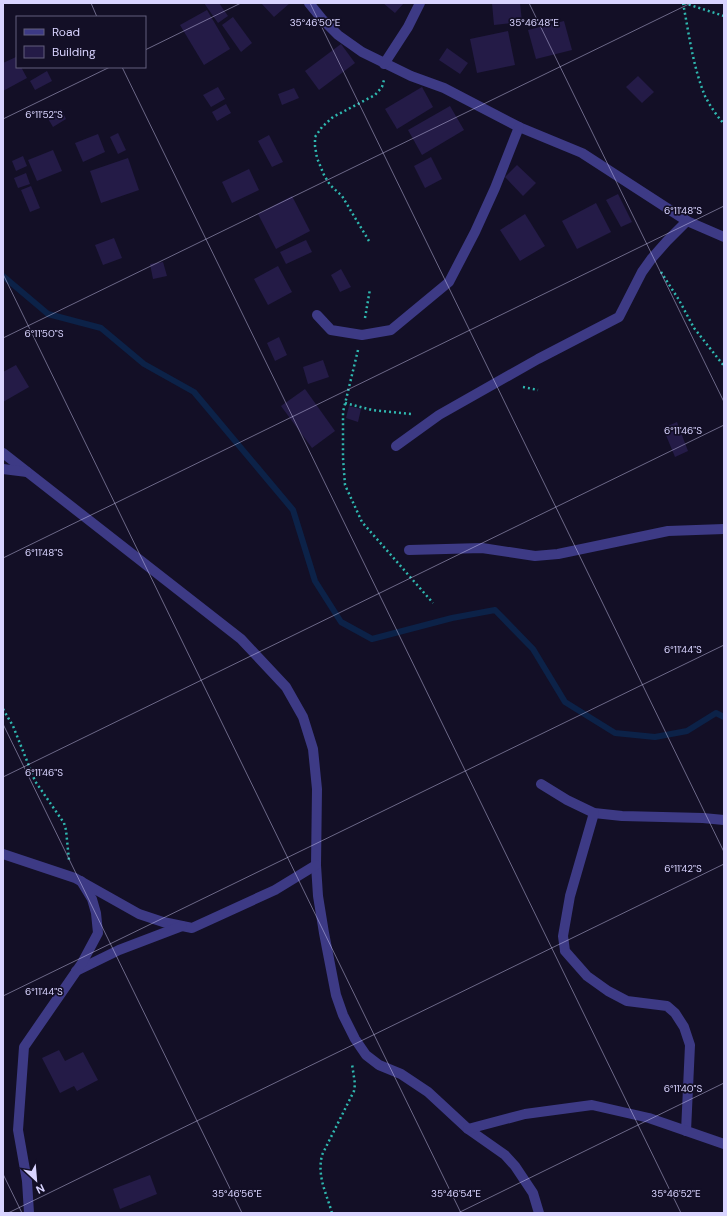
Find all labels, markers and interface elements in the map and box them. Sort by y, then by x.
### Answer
legend [16,16,146,68]
text: 35°46'50"E [290,16,341,29]
text: 35°46'48"E [509,16,559,29]
text: Road [52,24,80,40]
text: Building [52,44,96,60]
text: 6°11'52"S [25,108,63,121]
text: 6°11'48"S [664,204,702,217]
text: 6°11'50"S [25,327,64,340]
text: 6°11'46"S [664,424,702,437]
text: 6°11'48"S [25,546,63,559]
text: 6°11'44"S [664,643,702,656]
text: 6°11'46"S [25,766,63,779]
text: 6°11'42"S [664,862,702,875]
text: 6°11'44"S [25,985,63,998]
text: 6°11'40"S [664,1082,703,1095]
north arrow [16,1160,56,1200]
text: N [34,1181,47,1197]
text: 35°46'56"E [212,1187,262,1200]
text: 35°46'54"E [431,1187,481,1200]
text: 35°46'52"E [651,1187,701,1200]

